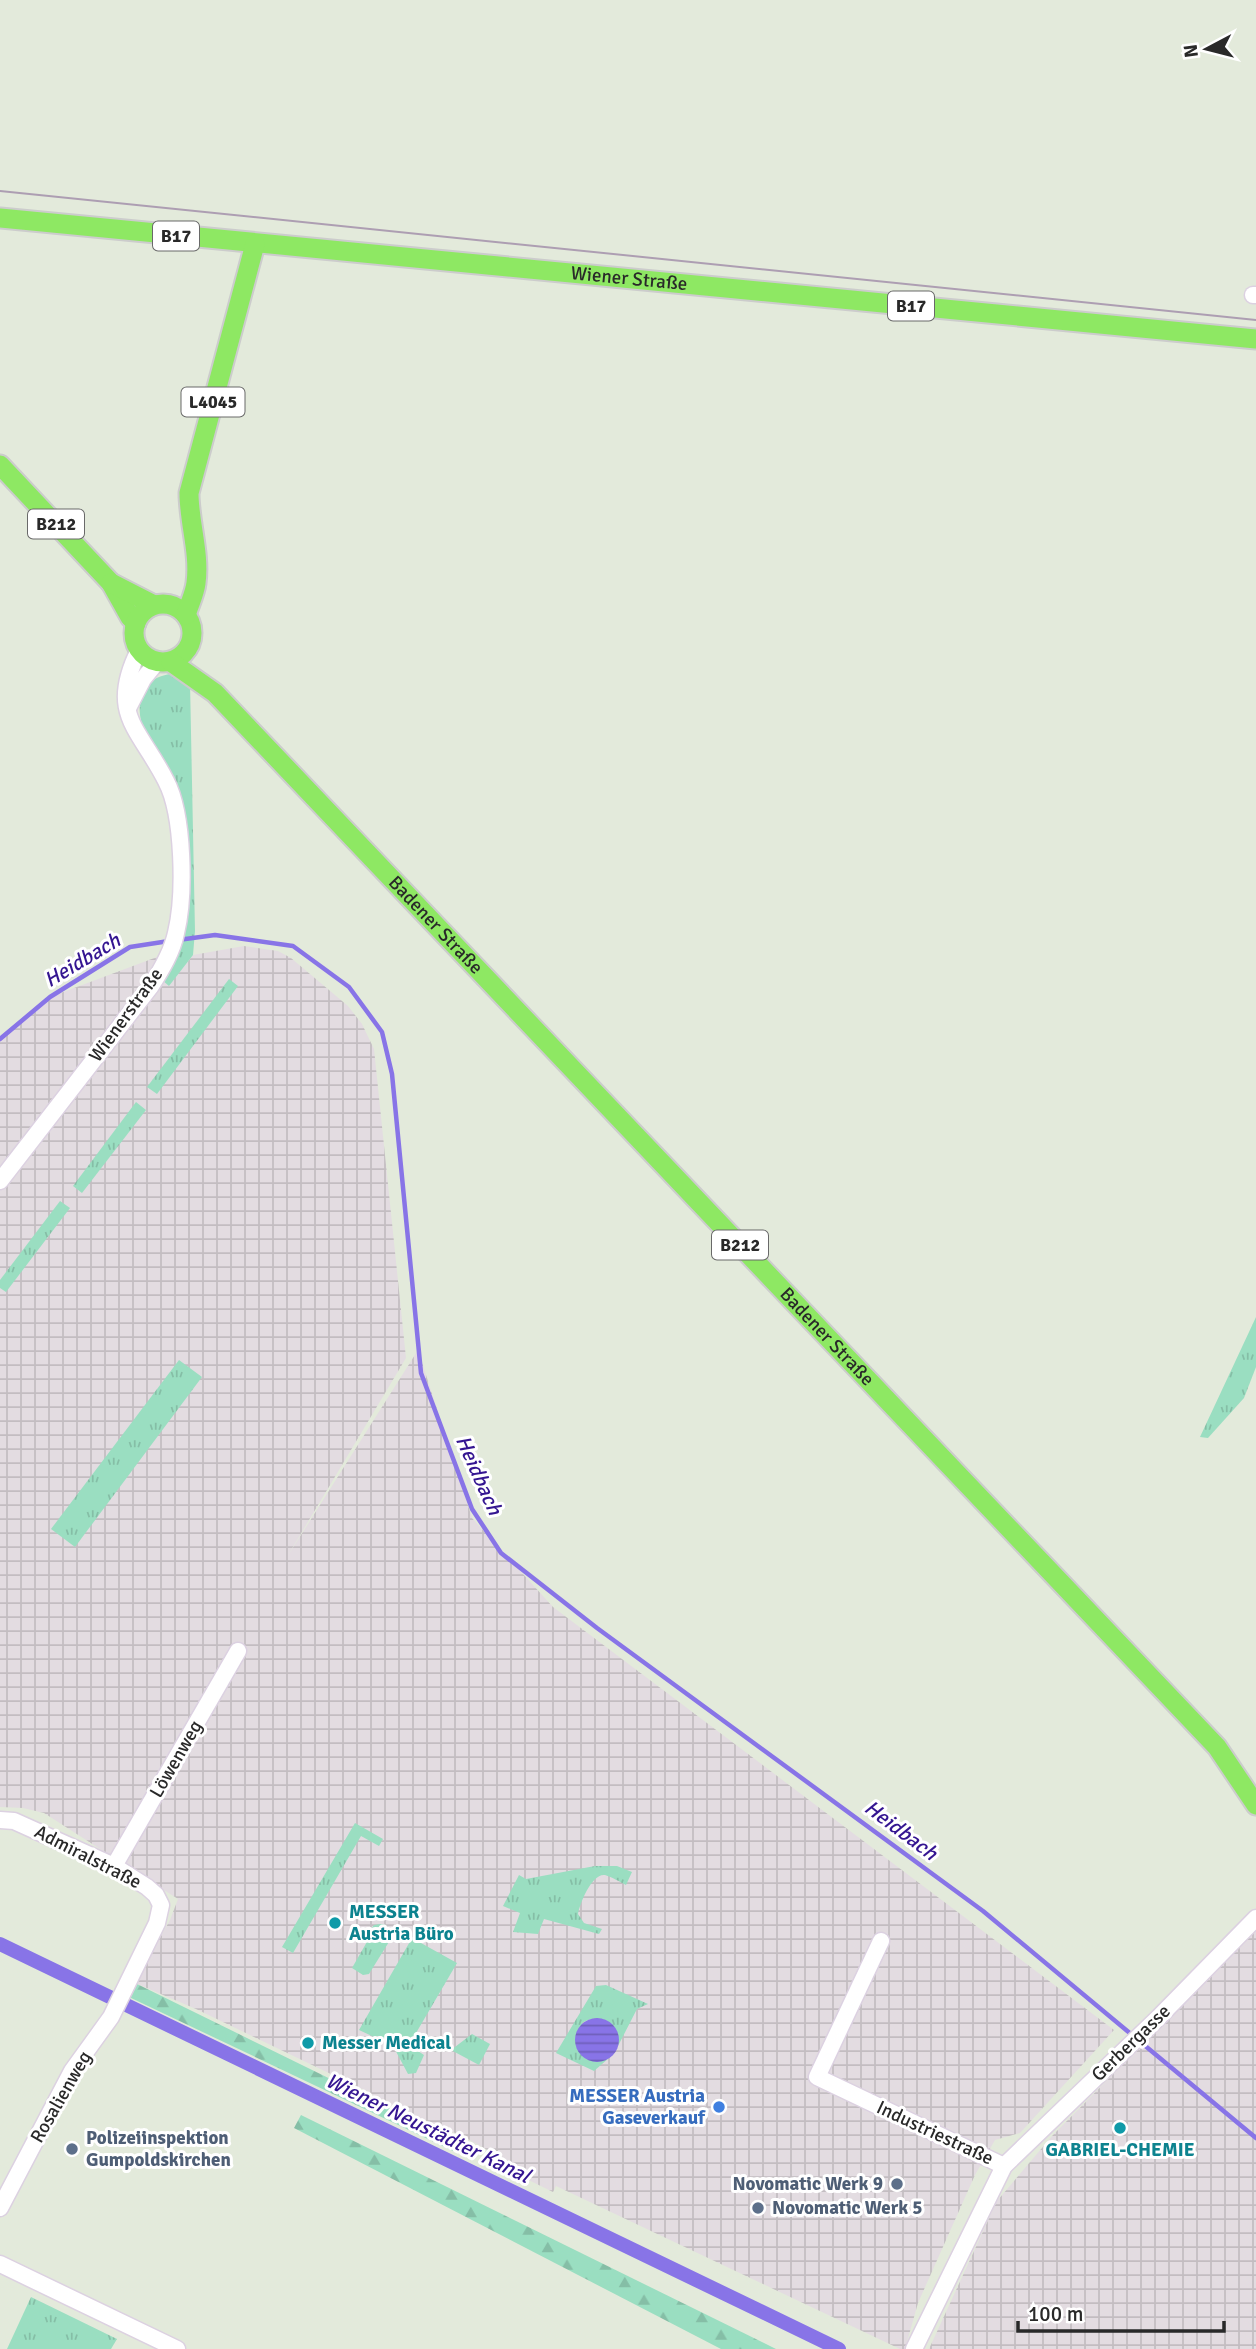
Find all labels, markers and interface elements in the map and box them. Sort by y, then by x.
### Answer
north arrow [1172,14,1242,84]
text: N [1178,43,1204,59]
road number: B17 [153,222,199,250]
street label: Wiener Straße [570,261,688,296]
road number: B17 [888,292,934,320]
road number: L4045 [182,388,244,416]
road number: B212 [28,510,84,538]
street label: Badener Straße [383,871,488,979]
water label: Heidbach [39,927,125,993]
street label: Wienerstraße [84,963,168,1067]
road number: B212 [712,1230,768,1260]
street label: Badener Straße [775,1282,879,1391]
water label: Heidbach [450,1431,508,1519]
street label: Löwenweg [144,1716,208,1802]
water label: Heidbach [859,1794,943,1866]
street label: Admiralstraße [31,1820,145,1894]
place label: MESSER Austria Büro [349,1900,454,1946]
marker: MESSER Austria Büro [327,1915,343,1931]
street label: Gerbergasse [1086,1999,1176,2087]
place label: Messer Medical [322,2031,451,2055]
marker: Messer Medical [300,2035,316,2051]
street label: Rosalienweg [25,2047,97,2147]
water label: Wiener Neustädter Kanal [321,2067,536,2190]
place label: MESSER Austria Gaseverkauf [569,2084,706,2130]
street label: Industriestraße [873,2095,997,2171]
marker: MESSER Austria Gaseverkauf [711,2099,727,2115]
marker: GABRIEL-CHEMIE [1112,2120,1128,2136]
place label: Polizeiinspektion Gumpoldskirchen [86,2126,231,2172]
place label: GABRIEL-CHEMIE [1045,2138,1195,2162]
marker: Polizeiinspektion Gumpoldskirchen [64,2141,80,2157]
place label: Novomatic Werk 9 [732,2172,883,2196]
marker: Novomatic Werk 9 [889,2176,905,2192]
place label: Novomatic Werk 5 [772,2196,923,2220]
marker: Novomatic Werk 5 [750,2200,766,2216]
scale bar [1018,2290,1224,2334]
text: 100 m [1028,2301,1083,2327]

